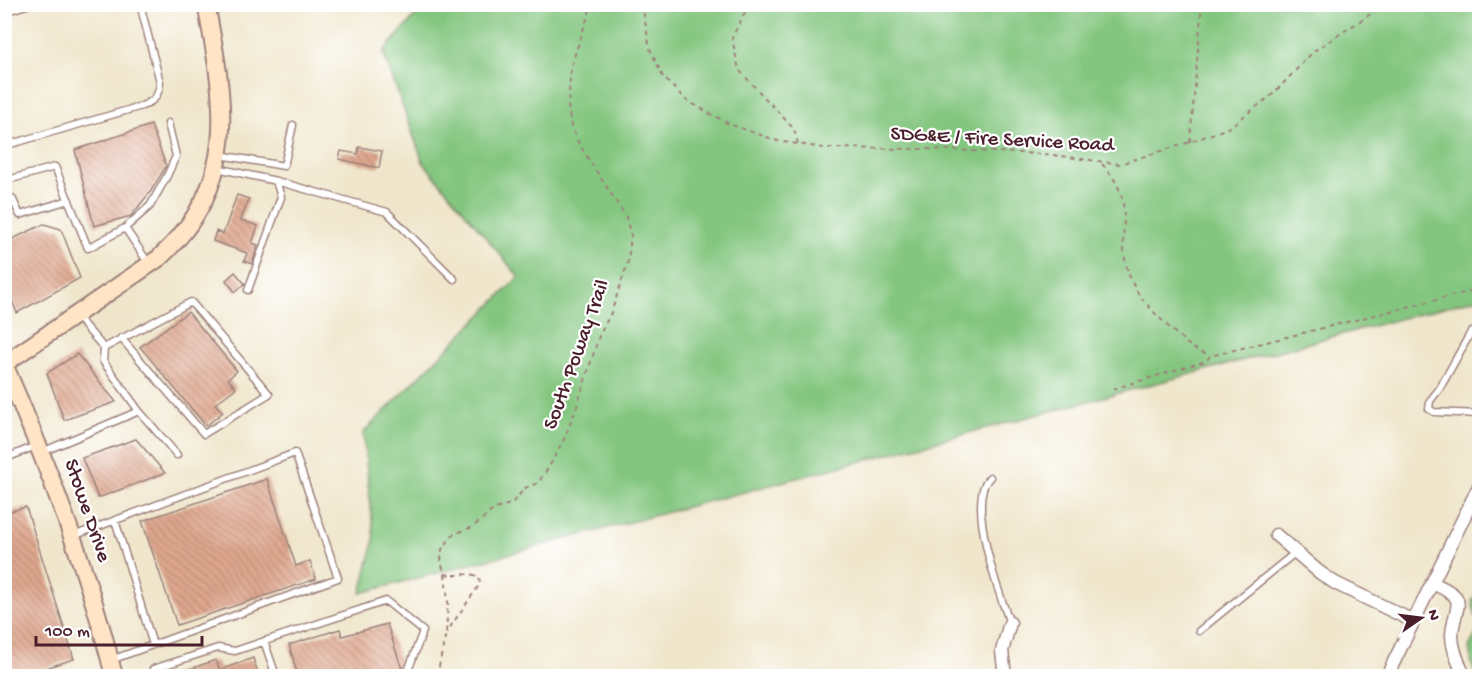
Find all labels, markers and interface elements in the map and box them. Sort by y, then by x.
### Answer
street label: SDG&E / Fire Service Road [890,123,1116,159]
street label: South Poway Trail [539,277,617,433]
street label: Stowe Drive [57,456,116,567]
north arrow [1391,588,1451,648]
text: N [1422,608,1443,623]
scale bar [36,609,202,647]
text: 100 m [44,622,90,643]

